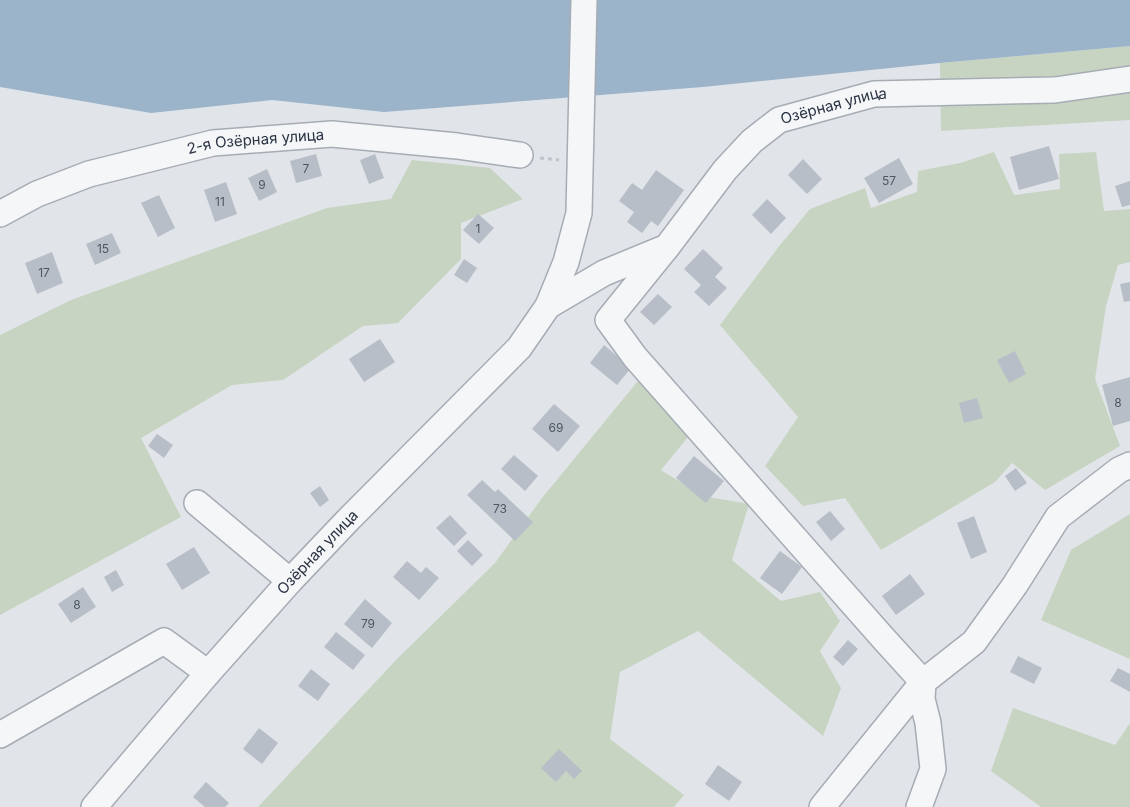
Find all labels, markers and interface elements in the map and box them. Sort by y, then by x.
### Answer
street label: Озёрная улица [778,83,887,128]
street label: 2-я Озёрная улица [185,125,325,158]
house number: 7 [303,161,310,176]
house number: 57 [882,173,896,188]
house number: 9 [258,177,266,192]
house number: 11 [215,194,225,209]
house number: 1 [476,221,480,236]
house number: 15 [97,241,109,256]
house number: 17 [38,265,50,280]
house number: 8 [1114,395,1122,410]
house number: 69 [549,420,563,435]
house number: 73 [493,501,507,516]
street label: Озёрная улица [273,506,362,598]
house number: 8 [73,597,81,612]
house number: 79 [361,616,375,631]

